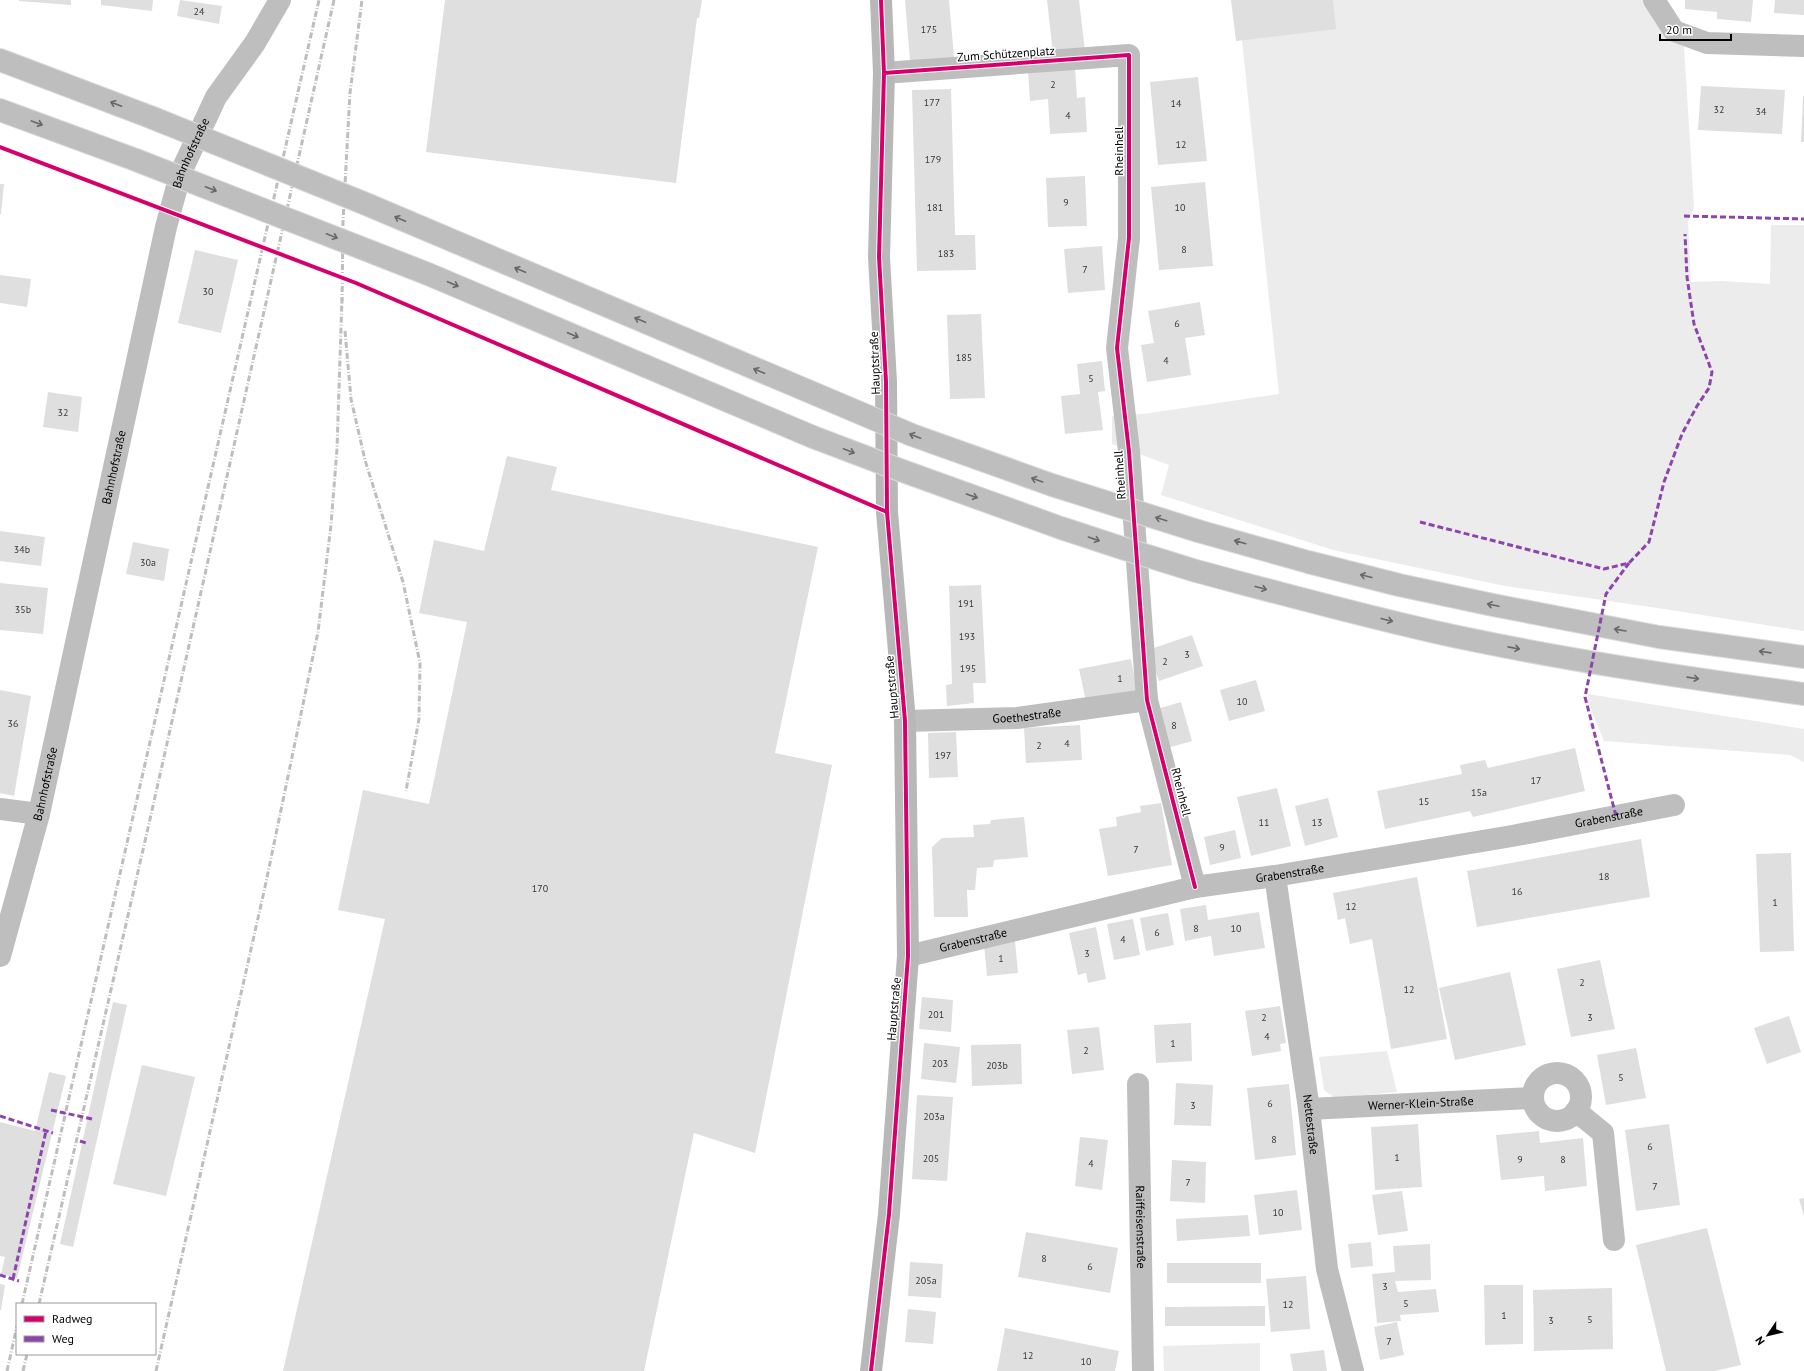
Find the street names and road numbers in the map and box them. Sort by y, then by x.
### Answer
street label: Zum Schützenplatz [957,43,1055,64]
street label: Bahnhofstraße [169,115,212,190]
street label: Rheinhell [1111,126,1126,176]
street label: Hauptstraße [866,331,883,395]
street label: Bahnhofstraße [98,429,129,506]
street label: Rheinhell [1110,449,1129,500]
street label: Hauptstraße [881,655,902,719]
street label: Goethestraße [992,704,1062,726]
street label: Bahnhofstraße [29,745,60,822]
street label: Rheinhell [1168,766,1195,818]
street label: Grabenstraße [1574,803,1644,831]
street label: Grabenstraße [1255,860,1325,886]
street label: Grabenstraße [938,924,1008,955]
street label: Hauptstraße [883,977,904,1041]
street label: Nettestraße [1300,1093,1322,1155]
street label: Werner-Klein-Straße [1368,1093,1474,1113]
street label: Raiffeisenstraße [1133,1185,1149,1269]

